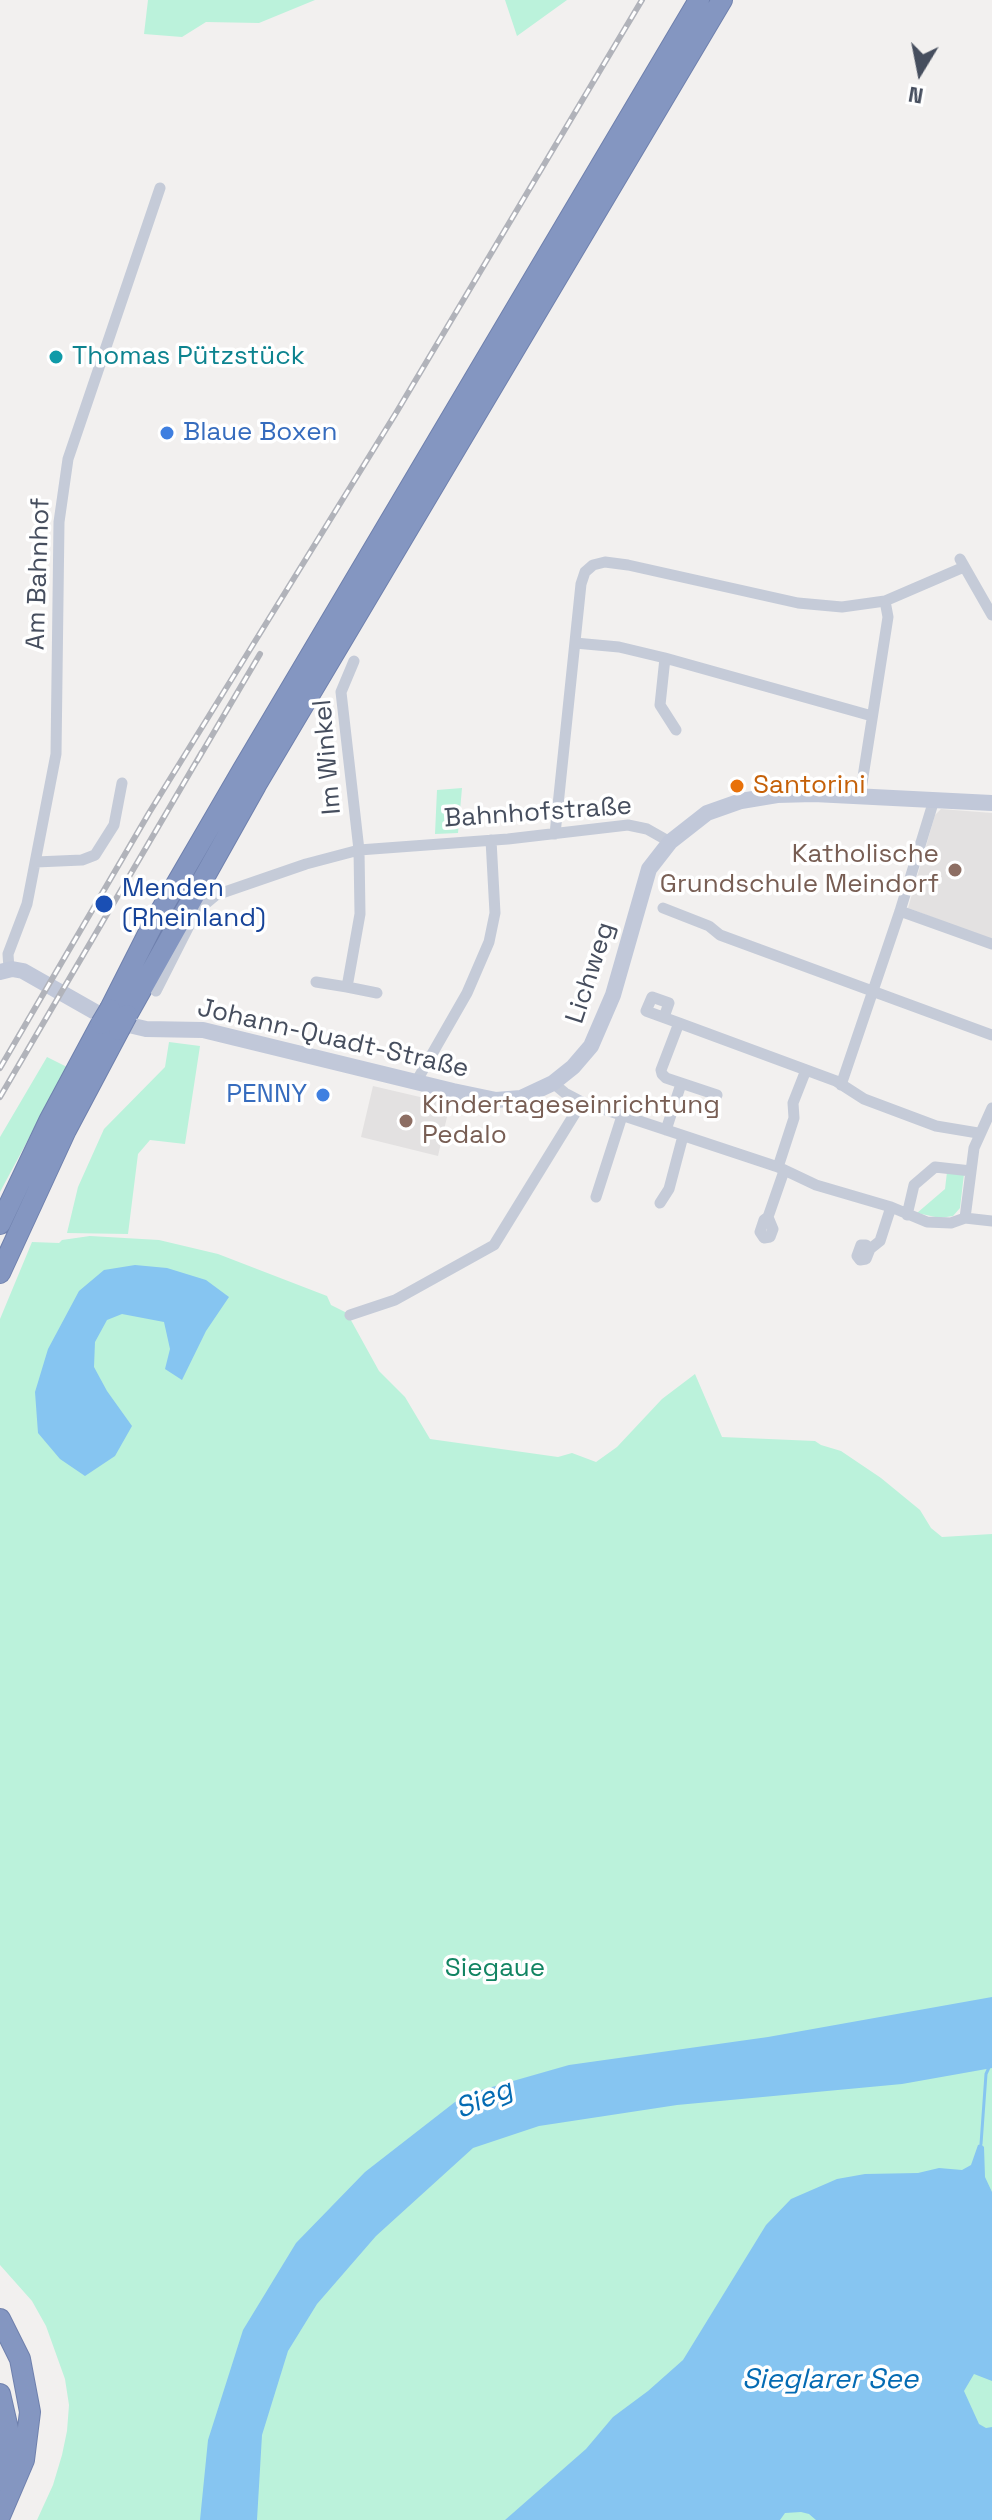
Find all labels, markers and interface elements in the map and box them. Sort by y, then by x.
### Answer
north arrow [880,32,960,112]
text: N [906,81,926,111]
place label: Thomas Pützstück [72,341,305,373]
marker: Thomas Pützstück [47,348,65,366]
place label: Blaue Boxen [183,417,337,449]
marker: Blaue Boxen [158,424,176,442]
street label: Am Bahnhof [21,497,57,651]
street label: Im Winkel [307,698,349,816]
place label: Santorini [753,770,866,802]
marker: Santorini [728,777,746,795]
street label: Bahnhofstraße [443,791,633,835]
place label: Katholische Grundschule Meindorf [660,839,939,900]
marker: Katholische Grundschule Meindorf [946,861,964,879]
place label: Menden (Rheinland) [122,873,266,934]
marker: Menden (Rheinland) [93,893,115,915]
street label: Lichweg [560,918,622,1028]
street label: Johann-Quadt-Straße [194,993,472,1085]
place label: PENNY [226,1079,307,1111]
marker: PENNY [314,1086,332,1104]
place label: Kindertageseinrichtung Pedalo [422,1090,720,1152]
marker: Kindertageseinrichtung Pedalo [397,1112,415,1130]
park label: Siegaue [445,1953,545,1985]
water label: Sieg [450,2073,518,2127]
water label: Sieglarer See [742,2363,918,2397]

